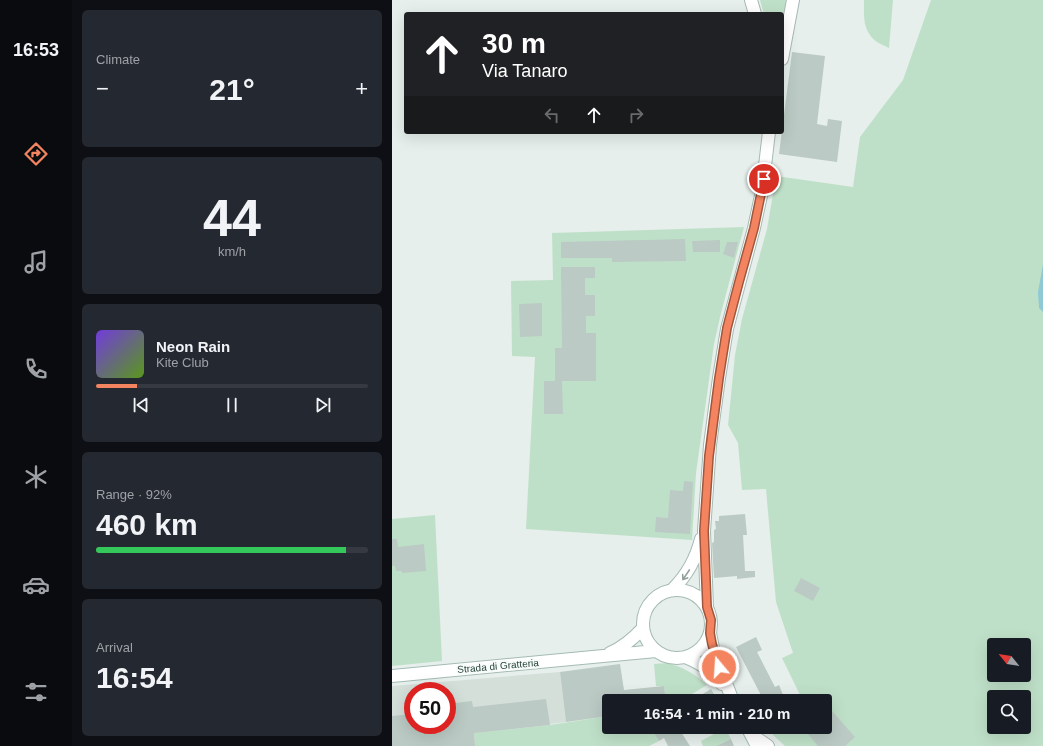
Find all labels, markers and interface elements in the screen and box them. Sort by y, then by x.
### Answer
icon: ahead [416,28,468,80]
text: 30 m [482,28,546,59]
text: 16:53 [13,40,59,60]
text: Climate [96,52,140,67]
text: Via Tanaro [482,61,567,81]
text: 21° [209,73,255,106]
text: − [96,76,109,101]
text: + [355,76,368,101]
icon: left [541,104,563,126]
icon: ahead [583,104,605,126]
icon: right [625,104,647,126]
icon: directions [22,140,50,168]
pin [747,162,781,196]
icon: arrive [753,168,775,190]
text: 44 [203,189,261,247]
text: km/h [218,244,246,259]
icon: music [22,248,50,276]
text: Neon Rain [156,338,230,355]
icon: phone [22,355,50,383]
text: Kite Club [156,355,209,370]
icon: previous [130,394,152,416]
icon: pause [221,394,243,416]
icon: next [312,394,334,416]
icon: climate [22,463,50,491]
text: Range · 92% [96,487,172,502]
text: 460 km [96,508,198,541]
one-way arrow [682,569,690,580]
icon: car [22,571,50,599]
north arrow [987,638,1031,682]
map controls [987,638,1031,734]
text: Arrival [96,640,133,655]
position arrow [698,646,740,688]
street label: Strada di Gratteria [457,657,540,675]
text: 16:54 [96,661,173,694]
icon: filters [22,678,50,706]
speed limit sign: 50 [404,682,456,734]
button: search [987,690,1031,734]
text: 16:54 · 1 min · 210 m [644,705,790,722]

